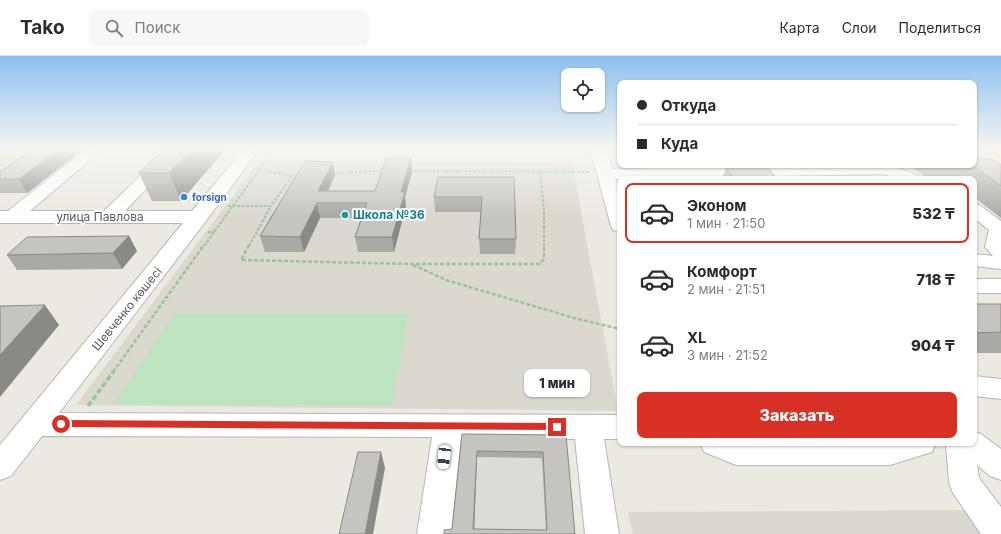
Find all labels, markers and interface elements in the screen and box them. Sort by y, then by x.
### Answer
search box [89,10,369,46]
text: Tako [20,16,65,39]
icon: search [103,17,125,39]
text: Поиск [135,18,180,37]
text: Карта [779,19,820,36]
text: Слои [842,19,877,36]
text: Поделиться [899,19,981,36]
map controls [561,68,605,112]
button: locate [561,68,605,112]
text: Откуда [661,96,716,115]
text: Куда [661,134,698,153]
place label: forsign [192,191,227,204]
marker: forsign [179,192,189,202]
icon: car [639,195,675,231]
text: Эконом [687,196,746,215]
text: 532 ₸ [912,204,955,223]
place label: Школа №36 [353,207,425,222]
street label: улица Павлова [56,209,144,224]
marker: Школа №36 [340,210,350,220]
text: 1 мин · 21:50 [687,215,765,231]
icon: car [639,261,675,297]
text: Комфорт [687,262,757,281]
street label: Шевченко көшесі [88,264,165,353]
text: 718 ₸ [916,270,955,289]
text: 2 мин · 21:51 [687,281,765,297]
icon: car [639,327,675,363]
text: XL [687,328,707,347]
text: 904 ₸ [911,336,955,355]
text: 3 мин · 21:52 [687,347,768,363]
callout: 1 мин [524,369,590,397]
text: 1 мин [539,375,575,391]
button: Заказать [637,392,957,438]
route start [52,415,70,433]
route end [548,418,566,436]
car [437,444,451,470]

